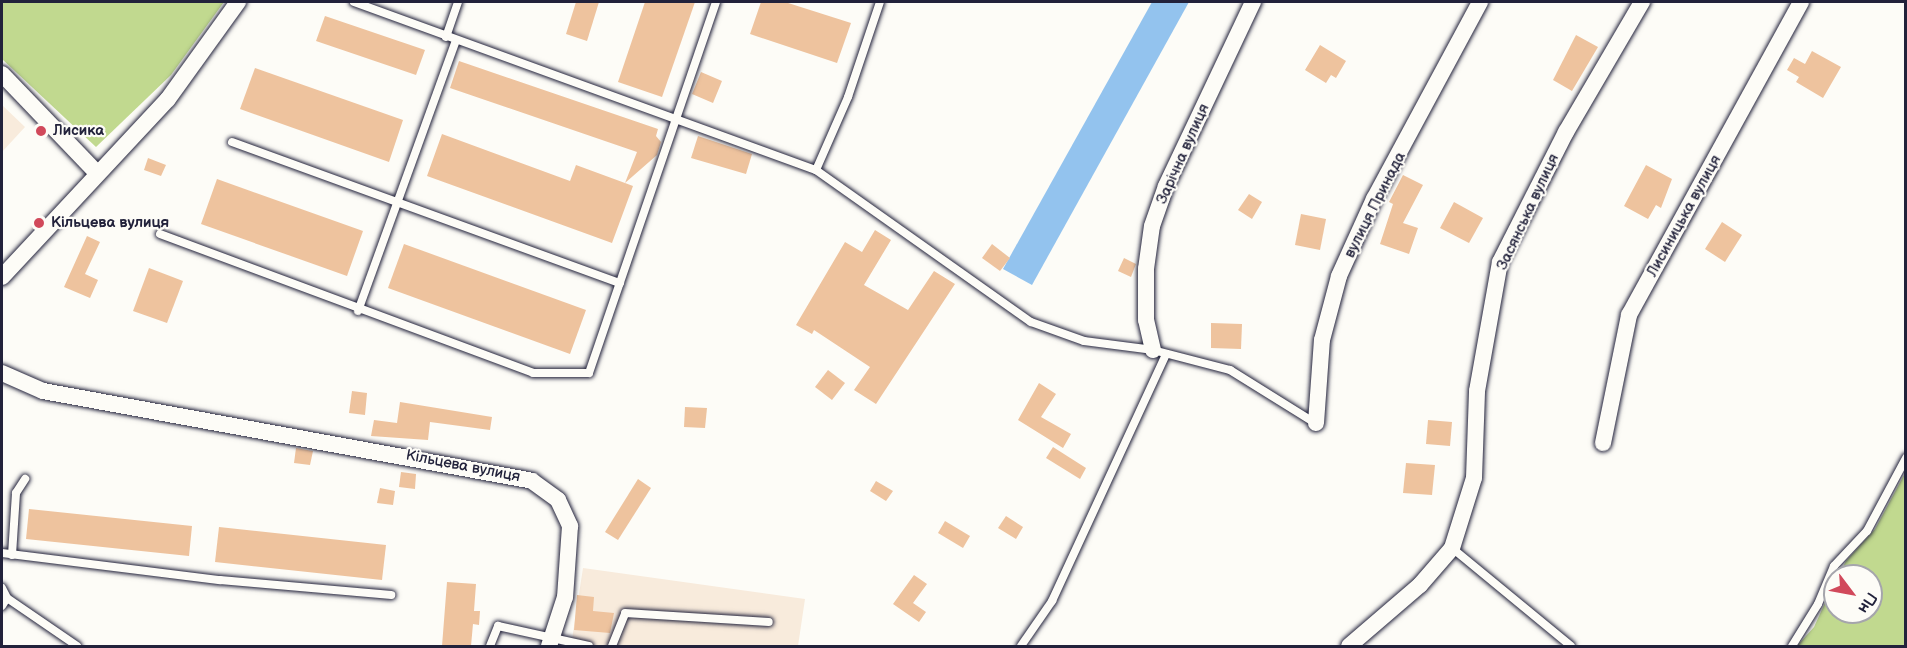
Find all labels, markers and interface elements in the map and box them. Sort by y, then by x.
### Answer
street label: Зарічна вулиця [1153,101,1213,207]
place label: Лисика [53,122,104,140]
marker: Лисика [34,124,48,138]
street label: вулиця Принада [1341,149,1409,261]
street label: Засянська вулиця [1493,151,1563,273]
street label: Лисиницька вулиця [1643,152,1725,280]
place label: Кільцева вулиця [51,214,169,232]
marker: Кільцева вулиця [32,216,46,230]
street label: Кільцева вулиця [404,446,522,486]
north arrow [1823,564,1883,624]
text: Пн [1853,589,1881,617]

